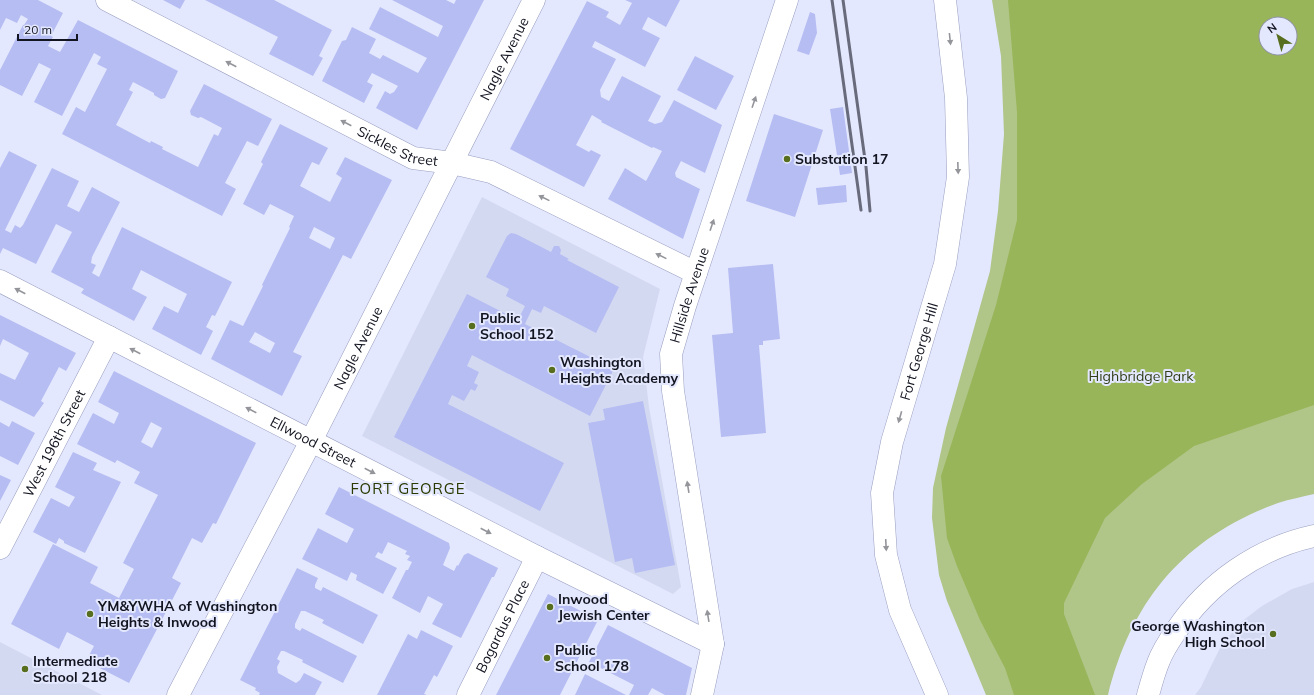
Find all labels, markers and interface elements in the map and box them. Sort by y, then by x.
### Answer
street label: Nagle Avenue [476,14,533,103]
scale bar [18,16,77,42]
north arrow [1258,16,1298,56]
text: N [1264,20,1280,36]
text: 20 m [24,22,52,37]
one-way arrow [946,33,953,45]
one-way arrow [225,60,236,67]
one-way arrow [751,95,757,107]
one-way arrow [340,120,352,127]
street label: Sickles Street [354,122,439,170]
place label: Substation 17 [795,150,888,168]
marker: Substation 17 [782,154,792,164]
one-way arrow [955,162,961,175]
one-way arrow [539,195,550,201]
one-way arrow [709,219,715,231]
street label: Hillside Avenue [666,245,713,345]
one-way arrow [655,253,667,259]
one-way arrow [14,288,25,295]
street label: Fort George Hill [896,301,942,402]
street label: Nagle Avenue [330,303,387,392]
place label: Public School 152 [480,309,554,343]
marker: Public School 152 [467,321,477,331]
one-way arrow [129,348,141,354]
place label: Washington Heights Academy [560,353,678,387]
marker: Washington Heights Academy [547,365,557,375]
park label: Highbridge Park [1088,367,1194,385]
street label: West 196th Street [19,386,89,500]
one-way arrow [245,407,257,413]
one-way arrow [897,411,903,423]
street label: Ellwood Street [267,412,359,471]
one-way arrow [364,468,376,474]
district label: FORT GEORGE [350,479,466,498]
one-way arrow [685,481,691,493]
one-way arrow [480,527,492,534]
one-way arrow [882,539,889,551]
street label: Bogardus Place [472,577,533,676]
place label: Inwood Jewish Center [558,590,650,624]
place label: YM&YWHA of Washington Heights & Inwood [97,597,277,631]
marker: Inwood Jewish Center [545,602,555,612]
marker: YM&YWHA of Washington Heights & Inwood [85,609,95,619]
one-way arrow [705,610,711,622]
place label: George Washington High School [1131,617,1265,651]
marker: George Washington High School [1268,629,1278,639]
place label: Public School 178 [555,641,629,675]
place label: Intermediate School 218 [33,652,118,686]
marker: Public School 178 [542,653,552,663]
marker: Intermediate School 218 [20,664,30,674]

